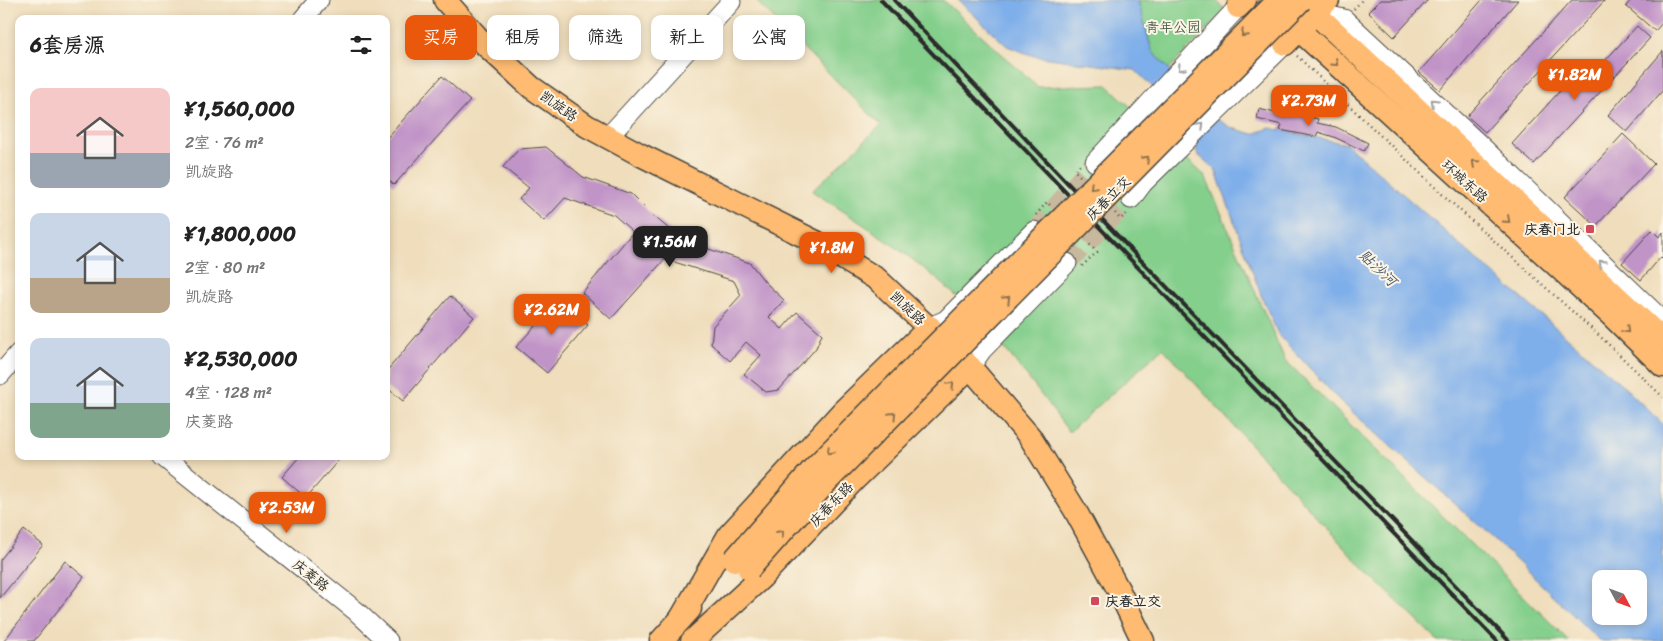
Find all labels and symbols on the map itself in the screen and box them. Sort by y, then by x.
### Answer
park label: 青年公园 [1145,15,1201,40]
one-way arrow [1241,29,1250,38]
one-way arrow [1330,57,1339,66]
pin: ¥1.82M [1534,58,1616,101]
one-way arrow [1178,63,1187,72]
street label: 凯旋路 [534,84,583,129]
pin: ¥2.73M [1268,84,1350,127]
one-way arrow [1431,99,1440,108]
one-way arrow [1196,123,1205,132]
street label: 环城东路 [1435,153,1494,209]
one-way arrow [1140,156,1149,165]
one-way arrow [1472,160,1481,169]
street label: 庆春立交 [1080,170,1137,227]
one-way arrow [1089,181,1098,190]
one-way arrow [1501,214,1510,223]
place label: 庆春门北 [1524,217,1580,242]
marker: 庆春门北 [1584,223,1596,235]
pin: ¥1.56M [629,226,711,268]
pin: ¥1.8M [797,232,867,274]
water label: 贴沙河 [1353,243,1405,295]
one-way arrow [1599,260,1608,269]
street label: 凯旋路 [884,285,932,332]
pin: ¥2.62M [511,294,593,336]
one-way arrow [1001,296,1010,305]
one-way arrow [1620,324,1629,333]
one-way arrow [945,382,954,391]
one-way arrow [887,411,896,420]
one-way arrow [827,445,836,454]
street label: 庆春东路 [803,476,860,533]
pin: ¥2.53M [246,492,328,534]
one-way arrow [775,529,784,538]
street label: 庆菱路 [286,552,335,598]
north arrow [1592,570,1648,625]
place label: 庆春立交 [1105,589,1161,614]
marker: 庆春立交 [1089,595,1101,607]

